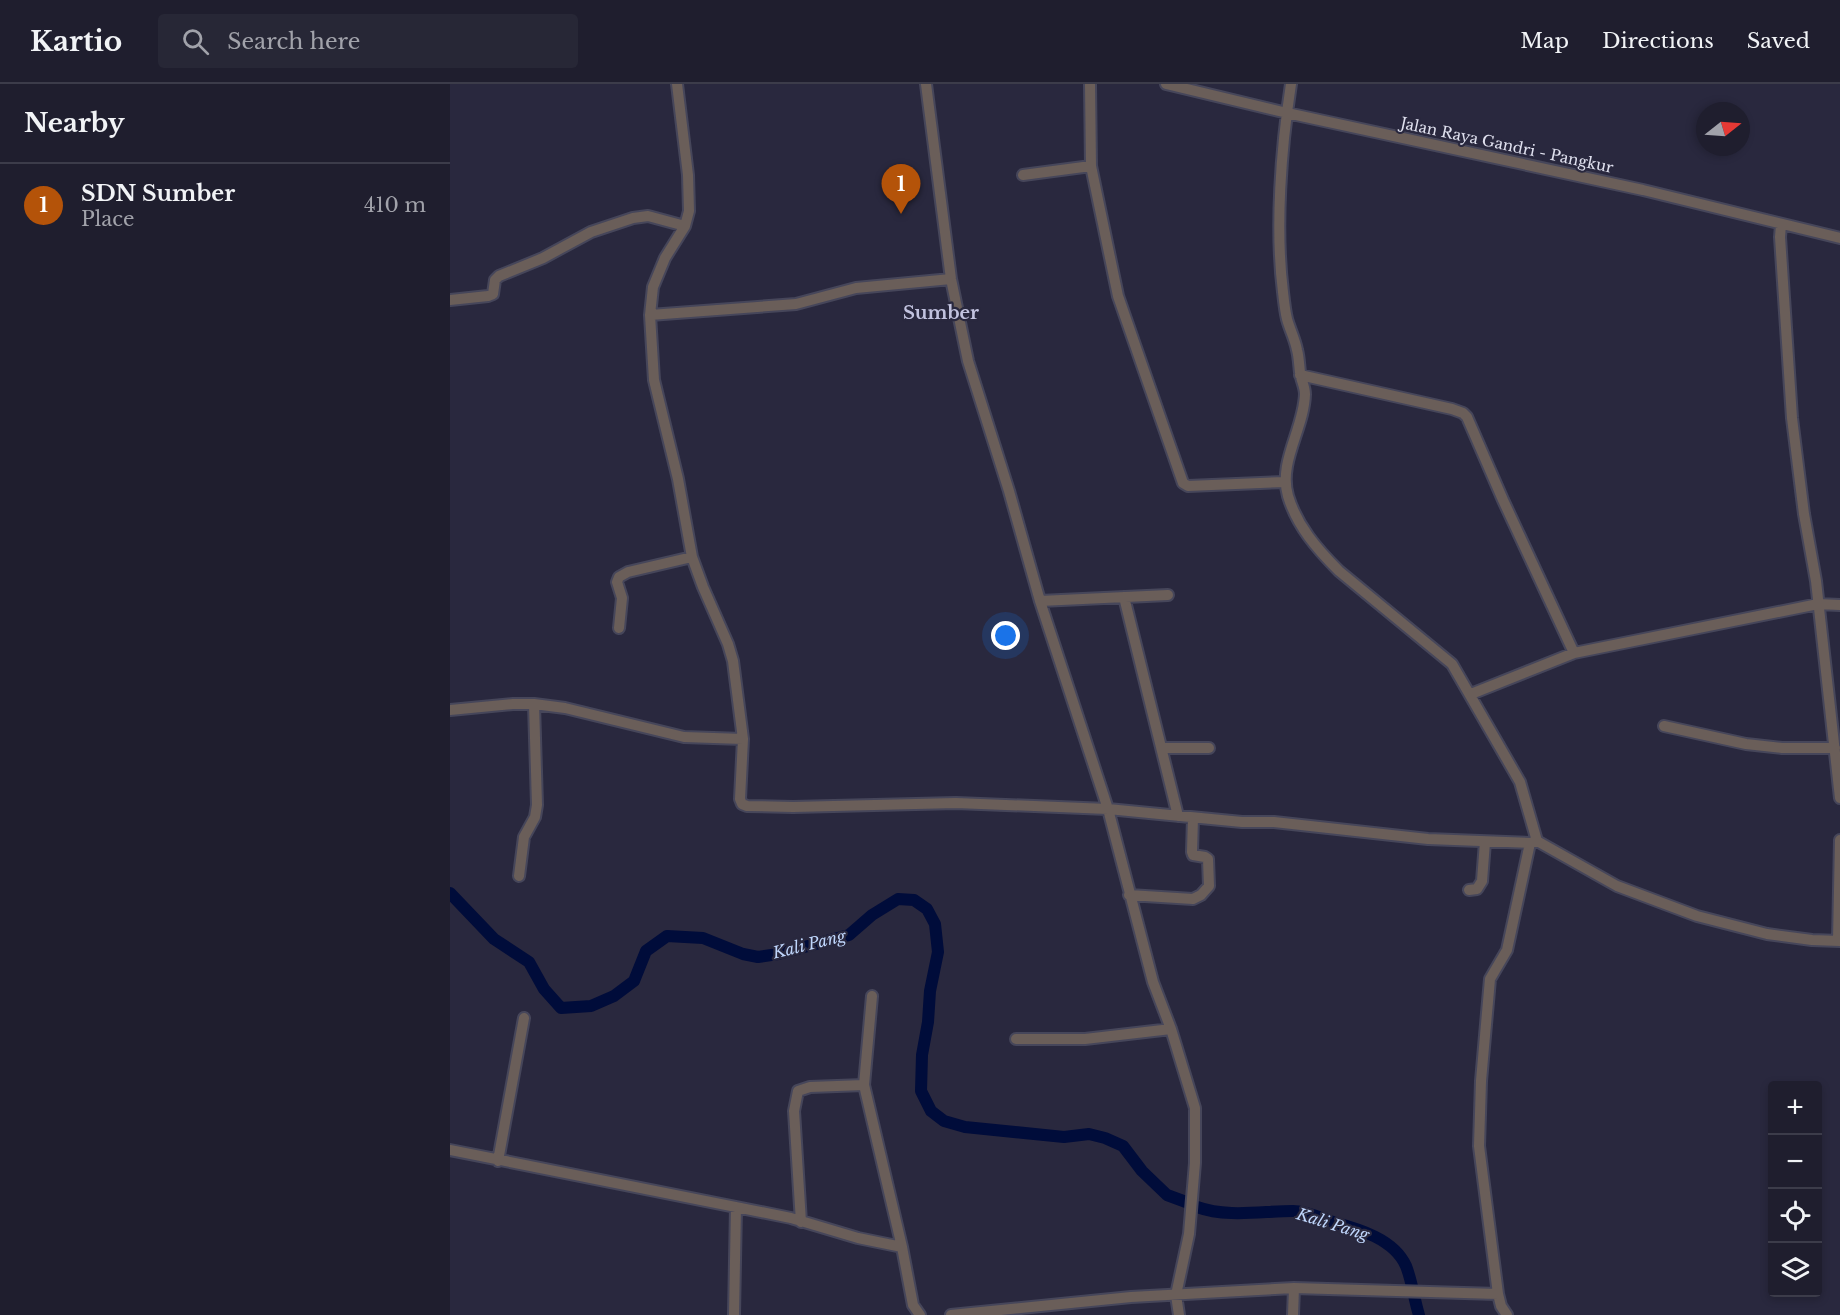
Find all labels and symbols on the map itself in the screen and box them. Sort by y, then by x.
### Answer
north arrow [1696,102,1750,156]
street label: Jalan Raya Gandri - Pangkur [1397,113,1616,177]
pin: 1 [882,164,920,214]
district label: Sumber [903,302,979,324]
your location [991,621,1020,650]
water label: Kali Pang [769,925,849,963]
water label: Kali Pang [1293,1203,1373,1245]

